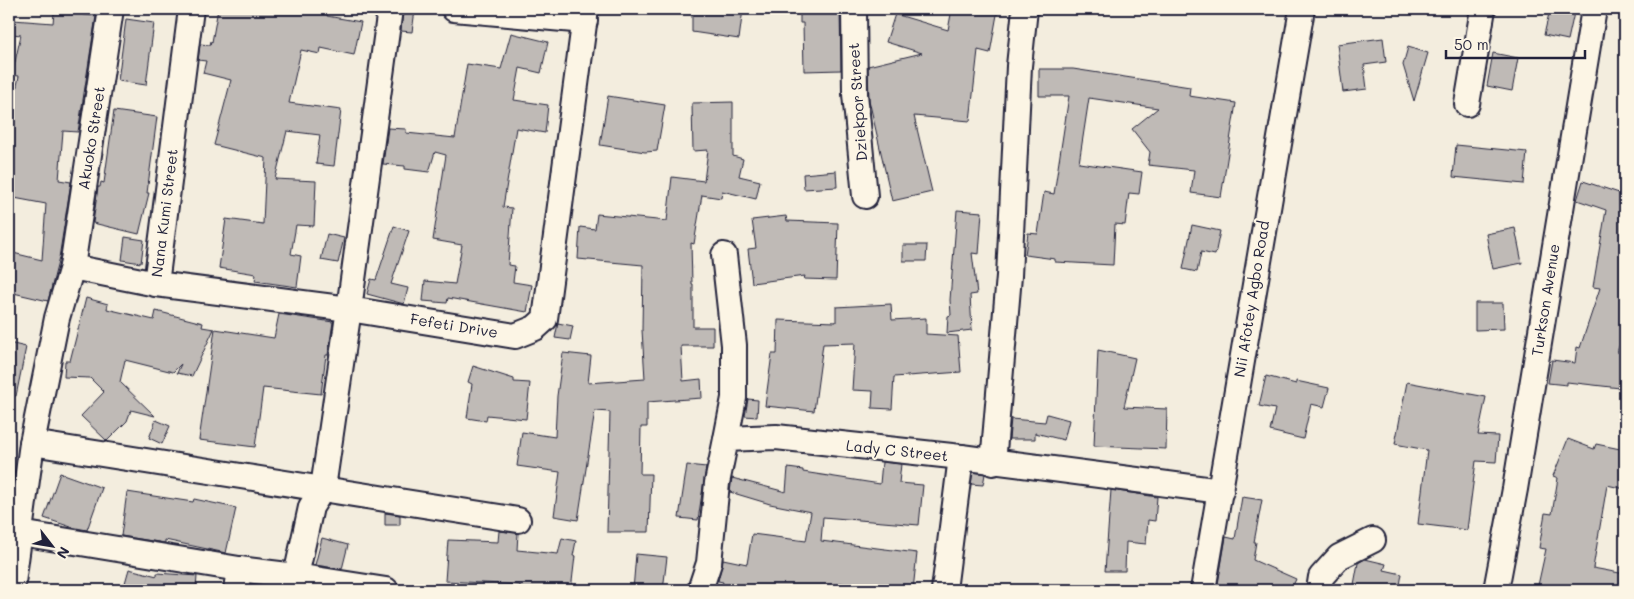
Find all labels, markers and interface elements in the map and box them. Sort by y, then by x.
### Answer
scale bar [1446,28,1585,60]
text: 50 m [1454,34,1489,54]
street label: Dziekpor Street [843,42,871,162]
street label: Akuoko Street [73,84,109,191]
street label: Nana Kumi Street [146,148,182,278]
street label: Nii Afotey Agbo Road [1229,219,1273,379]
street label: Turkson Avenue [1526,242,1564,357]
street label: Fefeti Drive [409,308,499,342]
street label: Lady C Street [845,435,949,465]
north arrow [28,522,78,572]
text: N [53,543,74,562]

